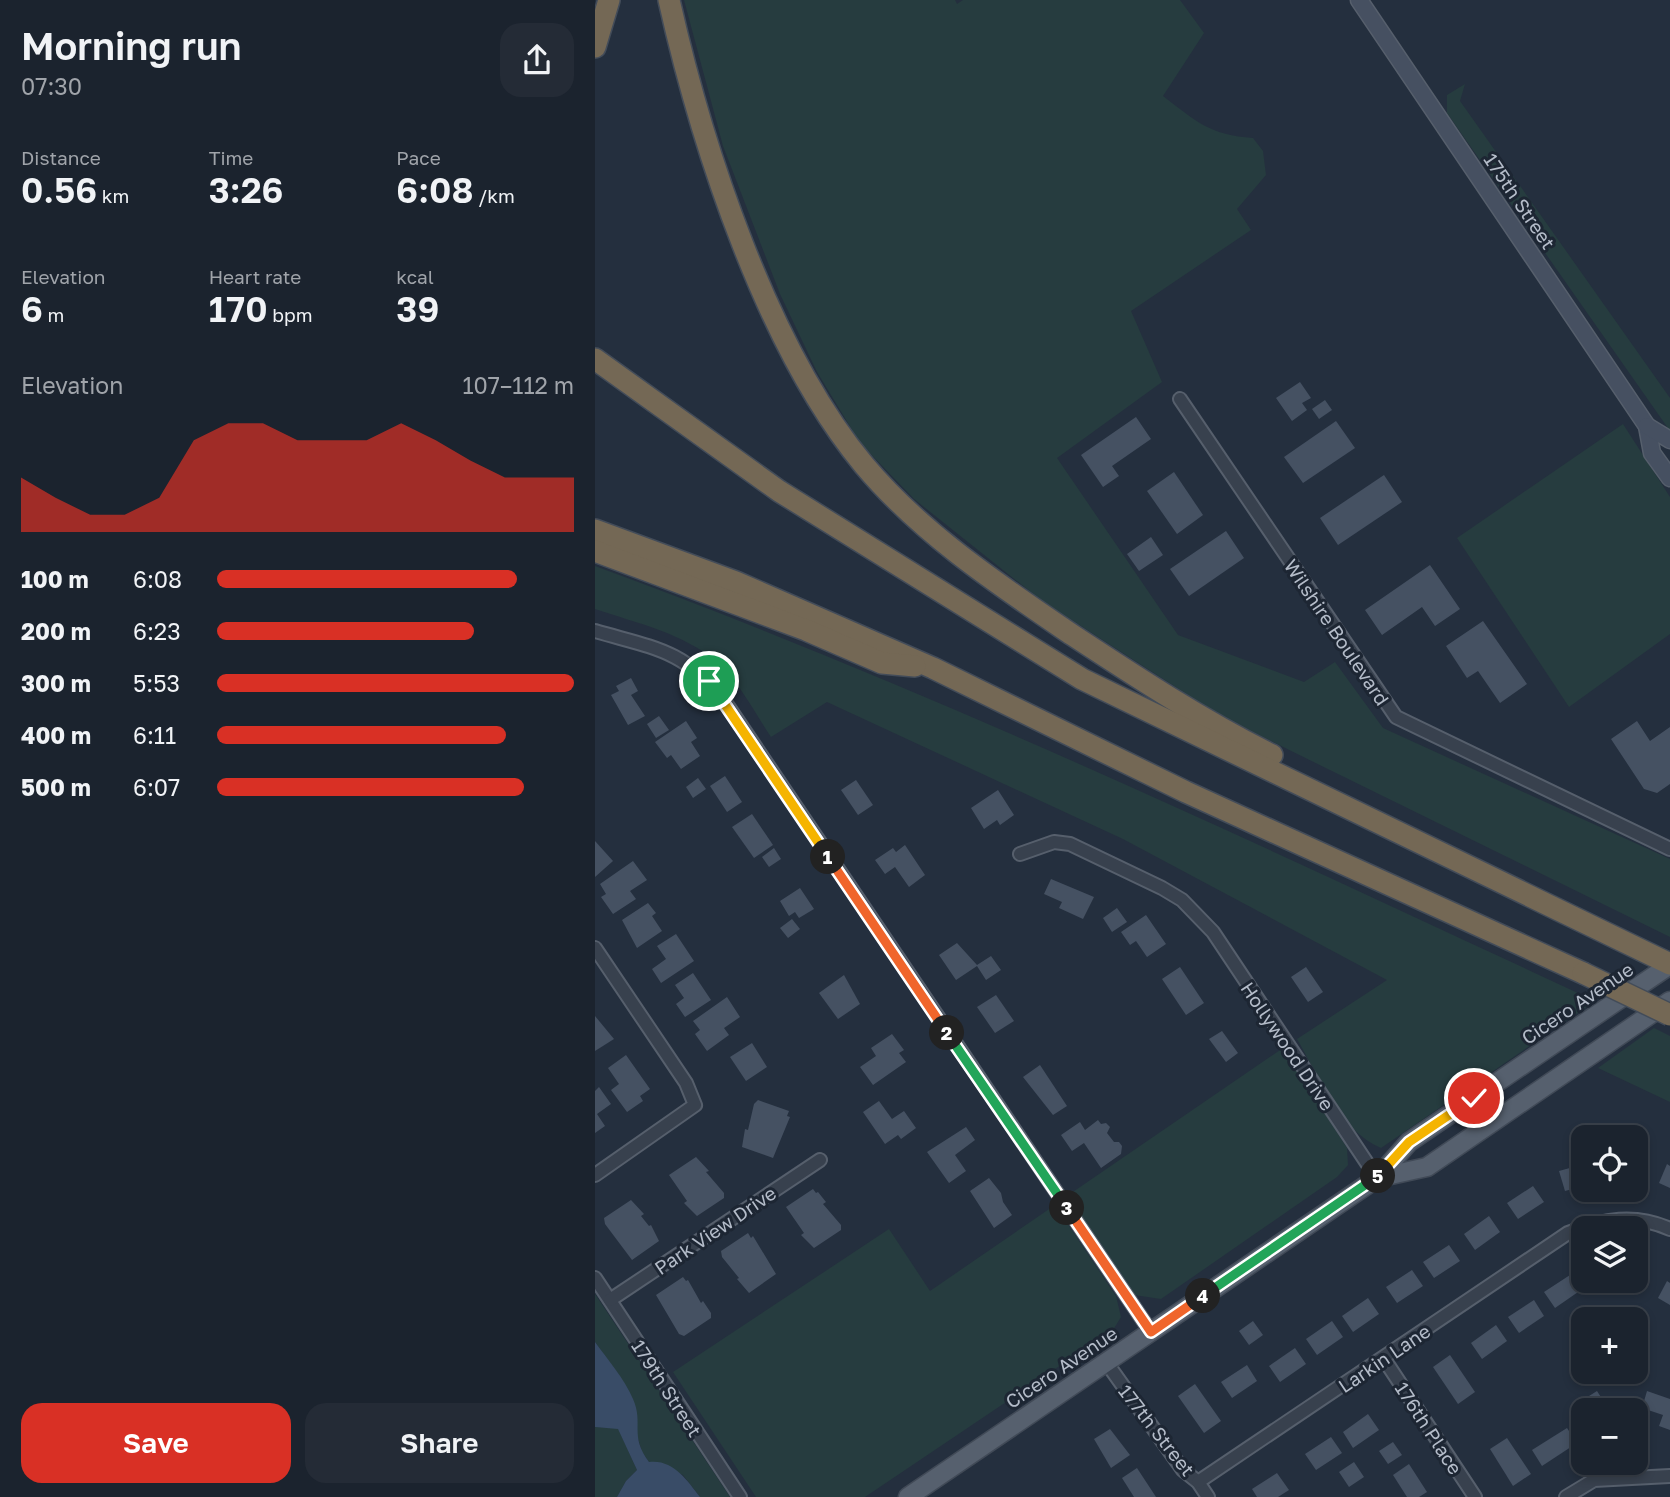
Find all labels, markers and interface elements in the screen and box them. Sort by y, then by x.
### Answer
text: Morning run [21,23,242,68]
button: share [500,23,574,97]
text: 07:30 [21,72,82,100]
text: Distance [21,146,101,169]
text: Time [209,146,253,169]
text: Pace [396,146,441,169]
street label: 175th Street [1480,149,1560,253]
text: 0.56 [21,169,97,211]
text: 3:26 [209,169,283,211]
text: 6:08 [396,169,473,211]
text: km [97,184,129,207]
text: /km [473,184,515,207]
text: Elevation [21,265,106,288]
text: Heart rate [209,265,301,288]
text: kcal [396,265,434,288]
text: 6 [21,288,43,330]
text: 170 [209,288,268,330]
text: 39 [396,288,439,330]
text: m [43,303,64,326]
text: bpm [268,303,313,326]
text: Elevation [21,371,123,399]
text: 107–112 m [462,371,574,399]
street label: Wilshire Boulevard [1280,555,1394,709]
text: 100 m [21,565,89,593]
text: 6:08 [133,565,182,593]
text: 200 m [21,617,91,645]
text: 6:23 [133,617,181,645]
pin [679,651,739,711]
icon: arrive [690,662,728,700]
text: 300 m [21,669,91,697]
text: 5:53 [133,669,180,697]
text: 400 m [21,721,91,749]
text: 6:11 [133,721,176,749]
text: 500 m [21,773,91,801]
text: 6:07 [133,773,180,801]
pin: 1 [811,840,845,874]
text: 1 [823,845,832,868]
street label: Cicero Avenue [1517,957,1637,1049]
street label: Hollywood Drive [1236,977,1340,1115]
pin: 2 [929,1016,965,1050]
text: 2 [941,1021,952,1044]
pin [1444,1068,1504,1128]
icon: check [1455,1079,1493,1117]
map controls [1571,1125,1648,1475]
button: locate [1571,1125,1648,1202]
pin: 5 [1361,1158,1395,1194]
text: 5 [1372,1164,1383,1187]
street label: Park View Drive [650,1181,780,1279]
pin: 3 [1049,1190,1085,1226]
text: 3 [1061,1196,1072,1219]
button: layers [1571,1216,1648,1293]
pin: 4 [1185,1278,1221,1314]
text: 4 [1197,1284,1208,1307]
button: + [1571,1307,1648,1384]
street label: Larkin Lane [1334,1319,1434,1397]
street label: Cicero Avenue [1001,1321,1121,1413]
street label: 179th Street [627,1335,707,1441]
street label: 176th Place [1391,1378,1467,1478]
street label: 177th Street [1114,1380,1200,1480]
button: − [1571,1398,1648,1475]
button: Save [21,1403,291,1483]
button: Share [305,1403,574,1483]

